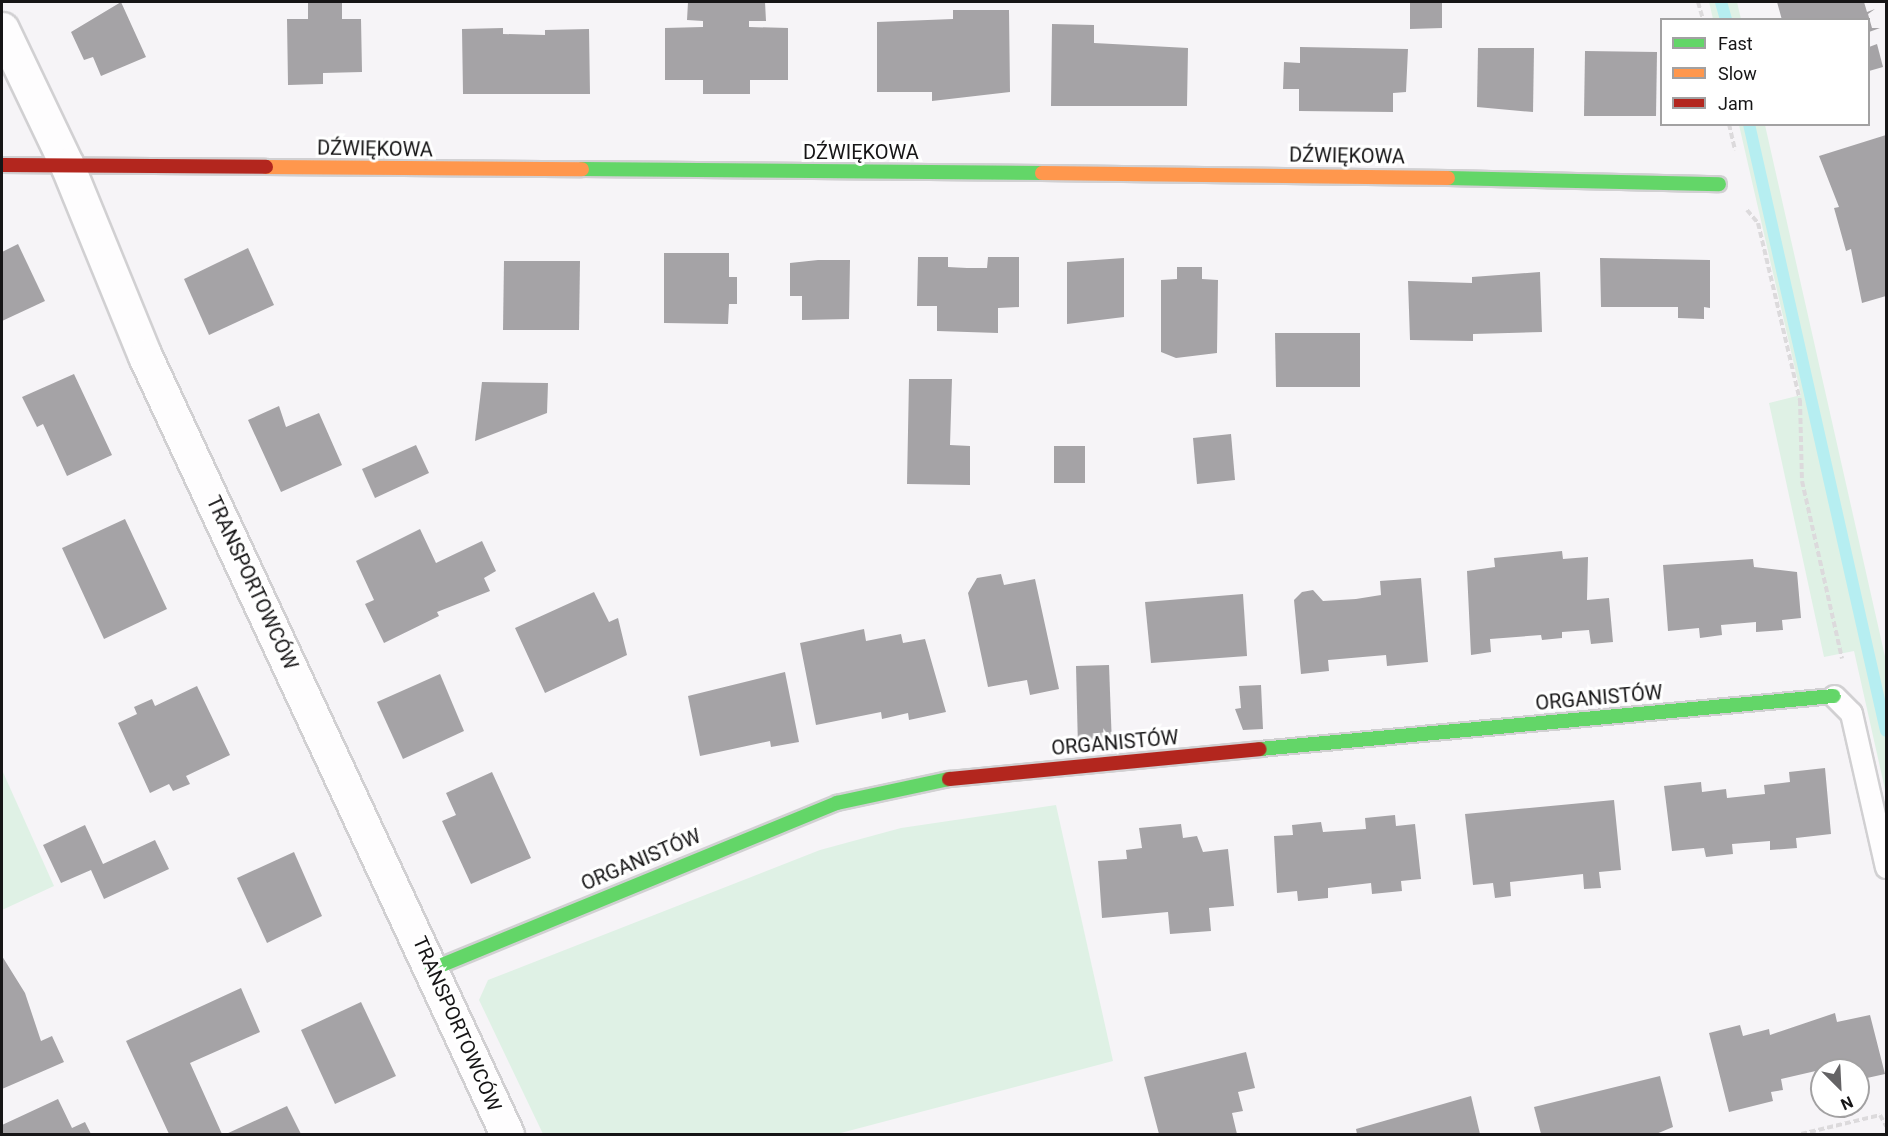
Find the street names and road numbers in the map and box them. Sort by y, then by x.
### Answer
street label: DŹWIĘKOWA [317,136,433,162]
street label: DŹWIĘKOWA [803,140,919,164]
street label: DŹWIĘKOWA [1289,143,1405,169]
street label: TRANSPORTOWCÓW [201,492,303,674]
street label: ORGANISTÓW [1534,680,1664,716]
street label: ORGANISTÓW [1050,725,1180,761]
street label: ORGANISTÓW [578,824,704,896]
street label: TRANSPORTOWCÓW [408,933,506,1115]

